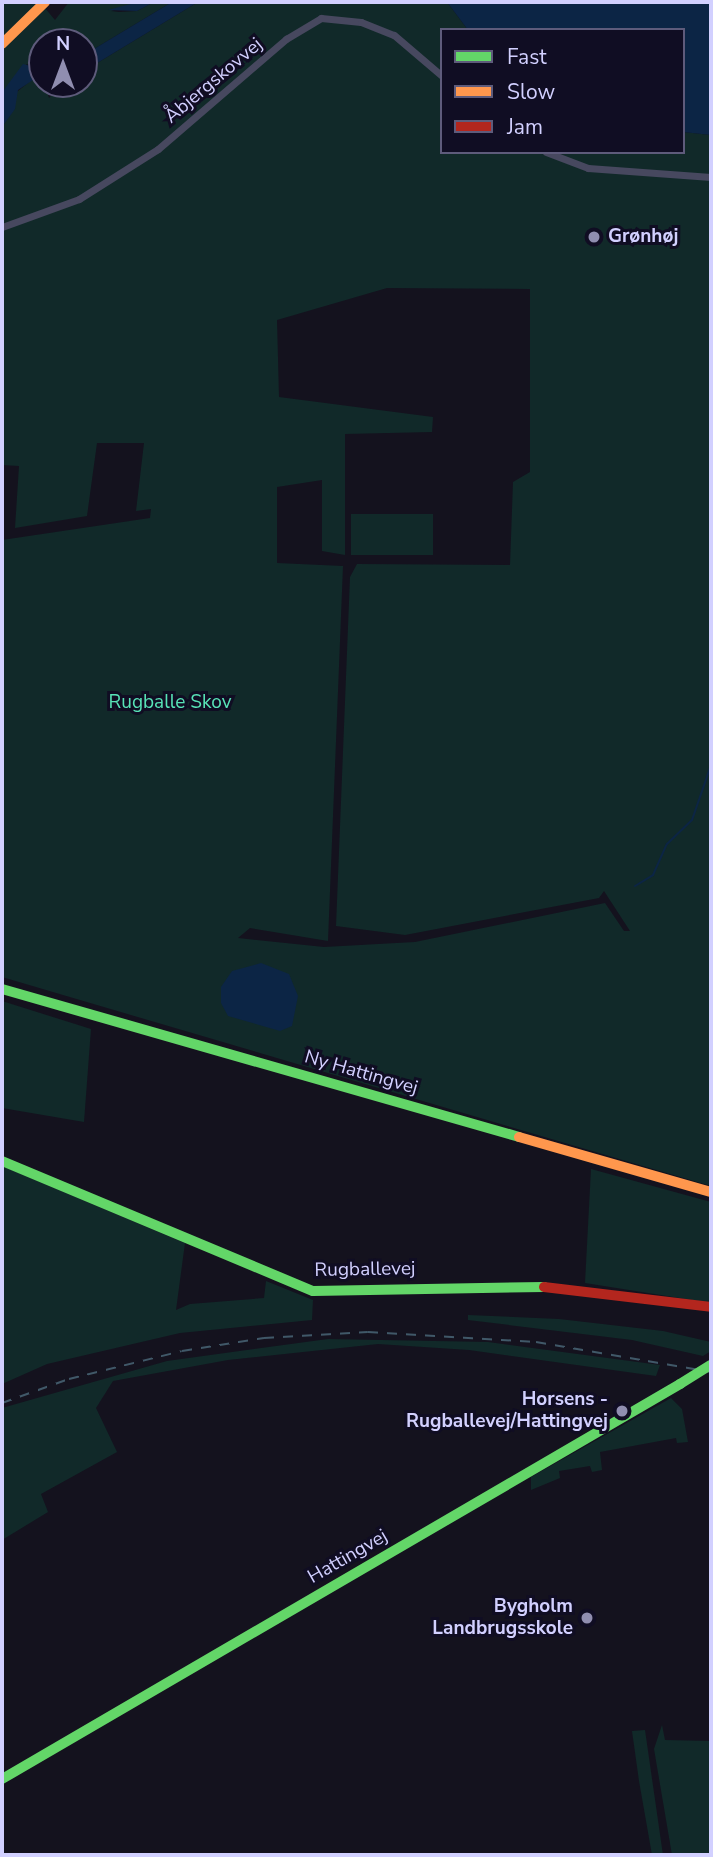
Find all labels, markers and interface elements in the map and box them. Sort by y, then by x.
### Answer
north arrow [28,28,98,98]
legend [440,28,685,154]
text: N [56,31,70,57]
street label: Åbjergskovvej [161,34,267,128]
text: Fast [507,43,547,71]
text: Slow [507,78,555,106]
text: Jam [507,113,543,141]
place label: Grønhøj [608,226,678,248]
marker: Grønhøj [586,229,602,245]
park label: Rugballe Skov [109,692,231,714]
street label: Ny Hattingvej [302,1046,420,1100]
street label: Rugballevej [314,1258,416,1282]
place label: Horsens - Rugballevej/Hattingvej [406,1389,608,1433]
marker: Horsens - Rugballevej/Hattingvej [614,1403,630,1419]
street label: Hattingvej [304,1525,392,1589]
place label: Bygholm Landbrugsskole [432,1596,573,1640]
marker: Bygholm Landbrugsskole [579,1610,595,1626]

